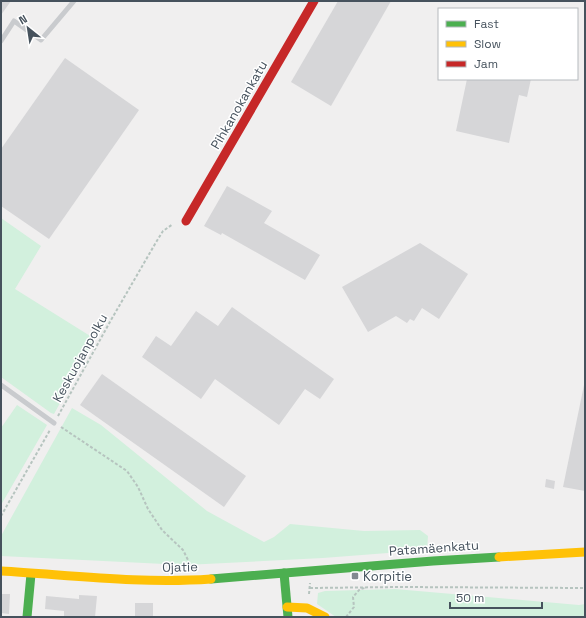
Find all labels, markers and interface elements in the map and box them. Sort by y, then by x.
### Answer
north arrow [8,8,48,48]
legend [438,8,578,80]
text: N [16,11,30,27]
text: Fast [474,16,499,32]
text: Slow [474,36,501,52]
text: Jam [474,56,498,72]
street label: Pihkanokankatu [207,58,271,152]
street label: Keskuojanpolku [49,311,111,405]
street label: Patamäenkatu [388,536,480,560]
street label: Ojatie [162,558,198,576]
place label: Korpitie [363,568,412,585]
marker: Korpitie [350,571,360,581]
scale bar [450,584,542,610]
text: 50 m [456,590,484,606]

